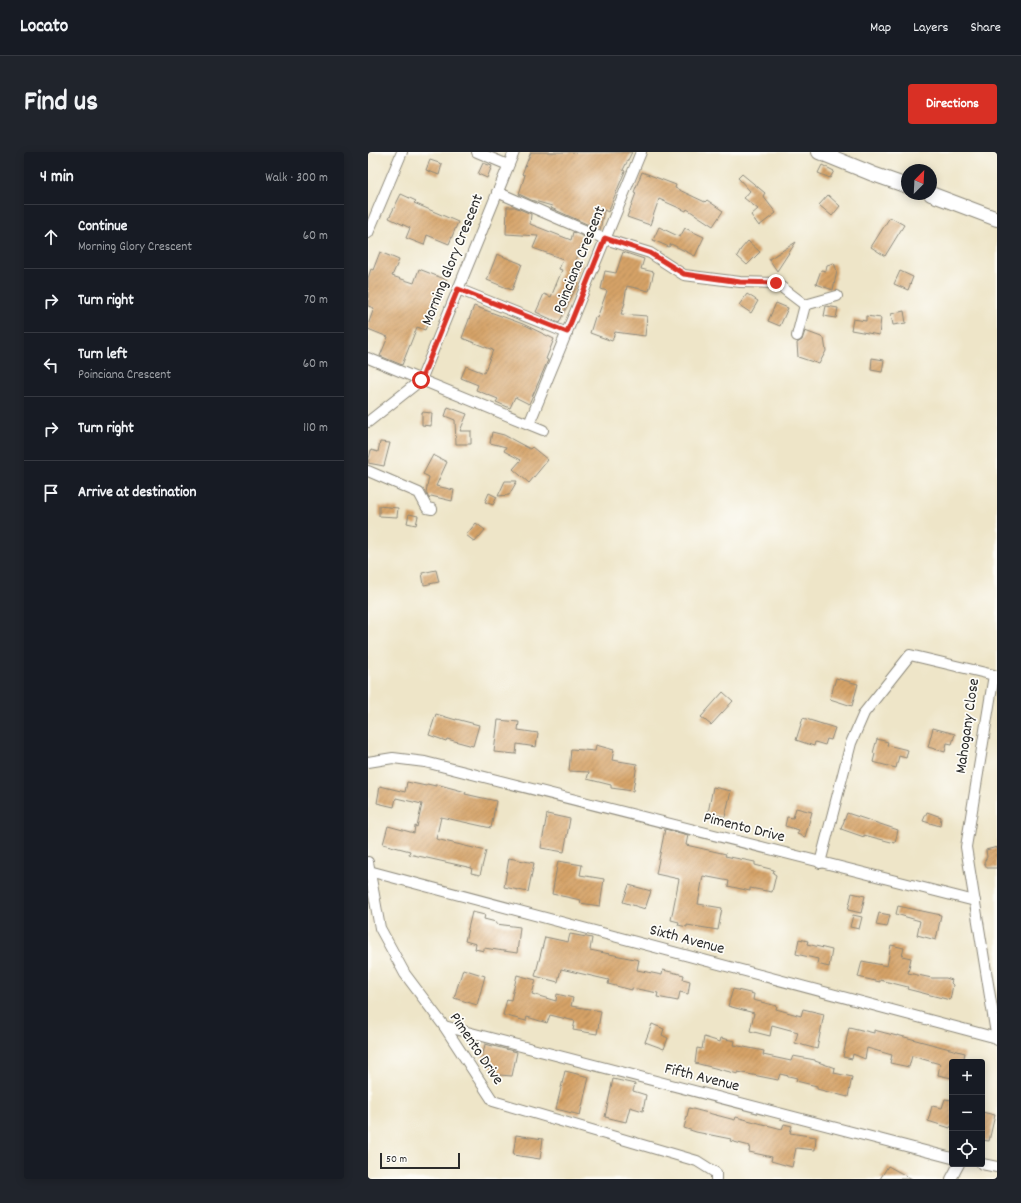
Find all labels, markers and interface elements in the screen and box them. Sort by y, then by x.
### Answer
text: Locato [20,14,68,41]
text: Map [870,18,891,38]
text: Layers [913,18,948,38]
text: Share [970,18,1001,38]
text: Find us [24,84,98,124]
button: Directions [908,84,997,124]
north arrow [901,164,937,200]
text: 4 min [40,166,74,190]
text: Walk · 300 m [265,169,328,188]
street label: Morning Glory Crescent [416,191,490,329]
street label: Poinciana Crescent [548,203,612,317]
text: Continue [78,216,127,238]
icon: ahead [40,226,62,248]
text: 60 m [303,227,328,246]
text: Morning Glory Crescent [78,238,192,257]
route end [767,274,785,292]
icon: right [40,290,62,312]
text: Turn right [78,290,134,312]
text: 70 m [304,291,328,310]
text: Turn left [78,344,127,366]
icon: left [40,354,62,376]
text: 60 m [303,355,328,374]
text: Poinciana Crescent [78,366,171,385]
route start [412,371,430,389]
icon: right [40,418,62,440]
text: Turn right [78,418,134,440]
text: 110 m [303,419,328,438]
icon: arrive [40,482,62,504]
text: Arrive at destination [78,482,196,504]
street label: Mahogany Close [950,677,986,775]
street label: Pimento Drive [701,807,787,849]
street label: Sixth Avenue [647,919,727,961]
street label: Pimento Drive [443,1008,509,1090]
street label: Fifth Avenue [662,1058,742,1098]
map controls [949,1059,985,1167]
button: + [949,1059,985,1095]
button: − [949,1095,985,1131]
button: locate [949,1131,985,1167]
scale bar [380,1151,460,1170]
text: 50 m [386,1152,407,1168]

